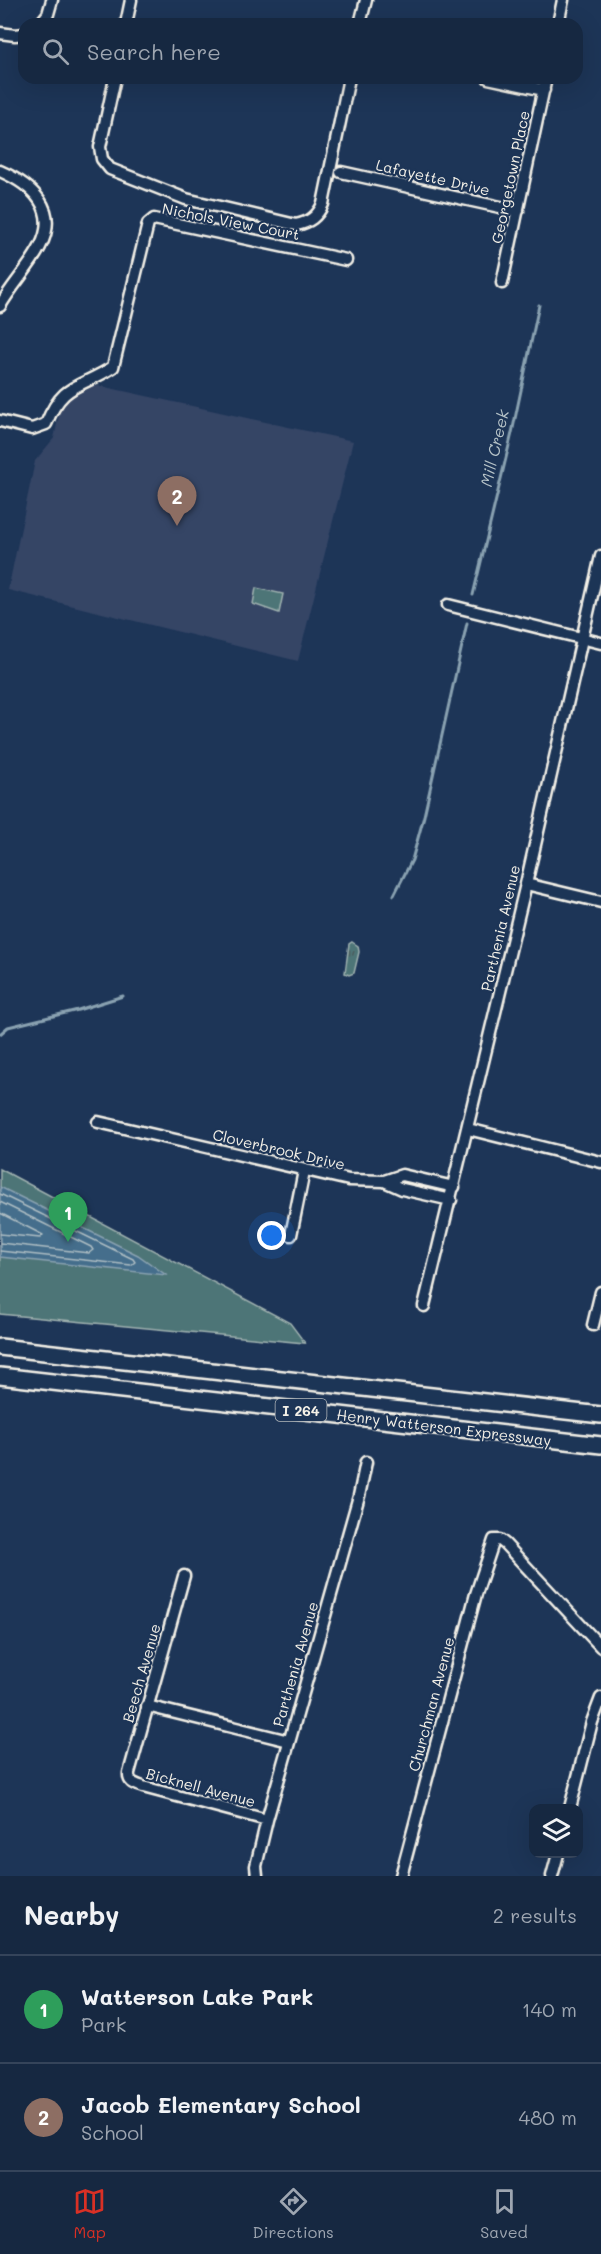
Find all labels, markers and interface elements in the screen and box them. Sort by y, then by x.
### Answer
search box [18,18,583,84]
icon: search [39,35,72,68]
text: Search here [87,37,221,66]
street label: Georgetown Place [486,109,534,245]
street label: Lafayette Drive [374,154,492,200]
street label: Nichols View Court [161,198,301,244]
water label: Mill Creek [475,407,513,489]
pin: 2 [158,476,196,526]
street label: Parthenia Avenue [476,863,524,993]
street label: Cloverbrook Drive [211,1124,347,1174]
pin: 1 [48,1192,88,1242]
your location [257,1221,286,1250]
road number: I 264 [276,1399,326,1421]
street label: Henry Watterson Expressway [336,1404,553,1450]
street label: Parthenia Avenue [268,1599,322,1729]
street label: Beech Avenue [117,1621,165,1725]
street label: Churchman Avenue [403,1635,459,1773]
street label: Bicknell Avenue [144,1763,258,1811]
map controls [529,1804,583,1858]
button: layers [529,1804,583,1858]
text: Nearby [24,1898,119,1932]
text: 2 results [493,1902,577,1928]
text: Watterson Lake Park [81,1982,313,2011]
text: 1 [39,1996,48,2022]
text: 140 m [522,1996,577,2022]
text: Park [81,2011,126,2037]
text: Jacob Elementary School [81,2090,361,2119]
text: 2 [38,2104,49,2130]
text: 480 m [518,2104,577,2130]
text: School [81,2119,144,2145]
tab: Map [73,2185,106,2242]
tab: Directions [253,2185,334,2242]
tab: Saved [480,2185,528,2242]

